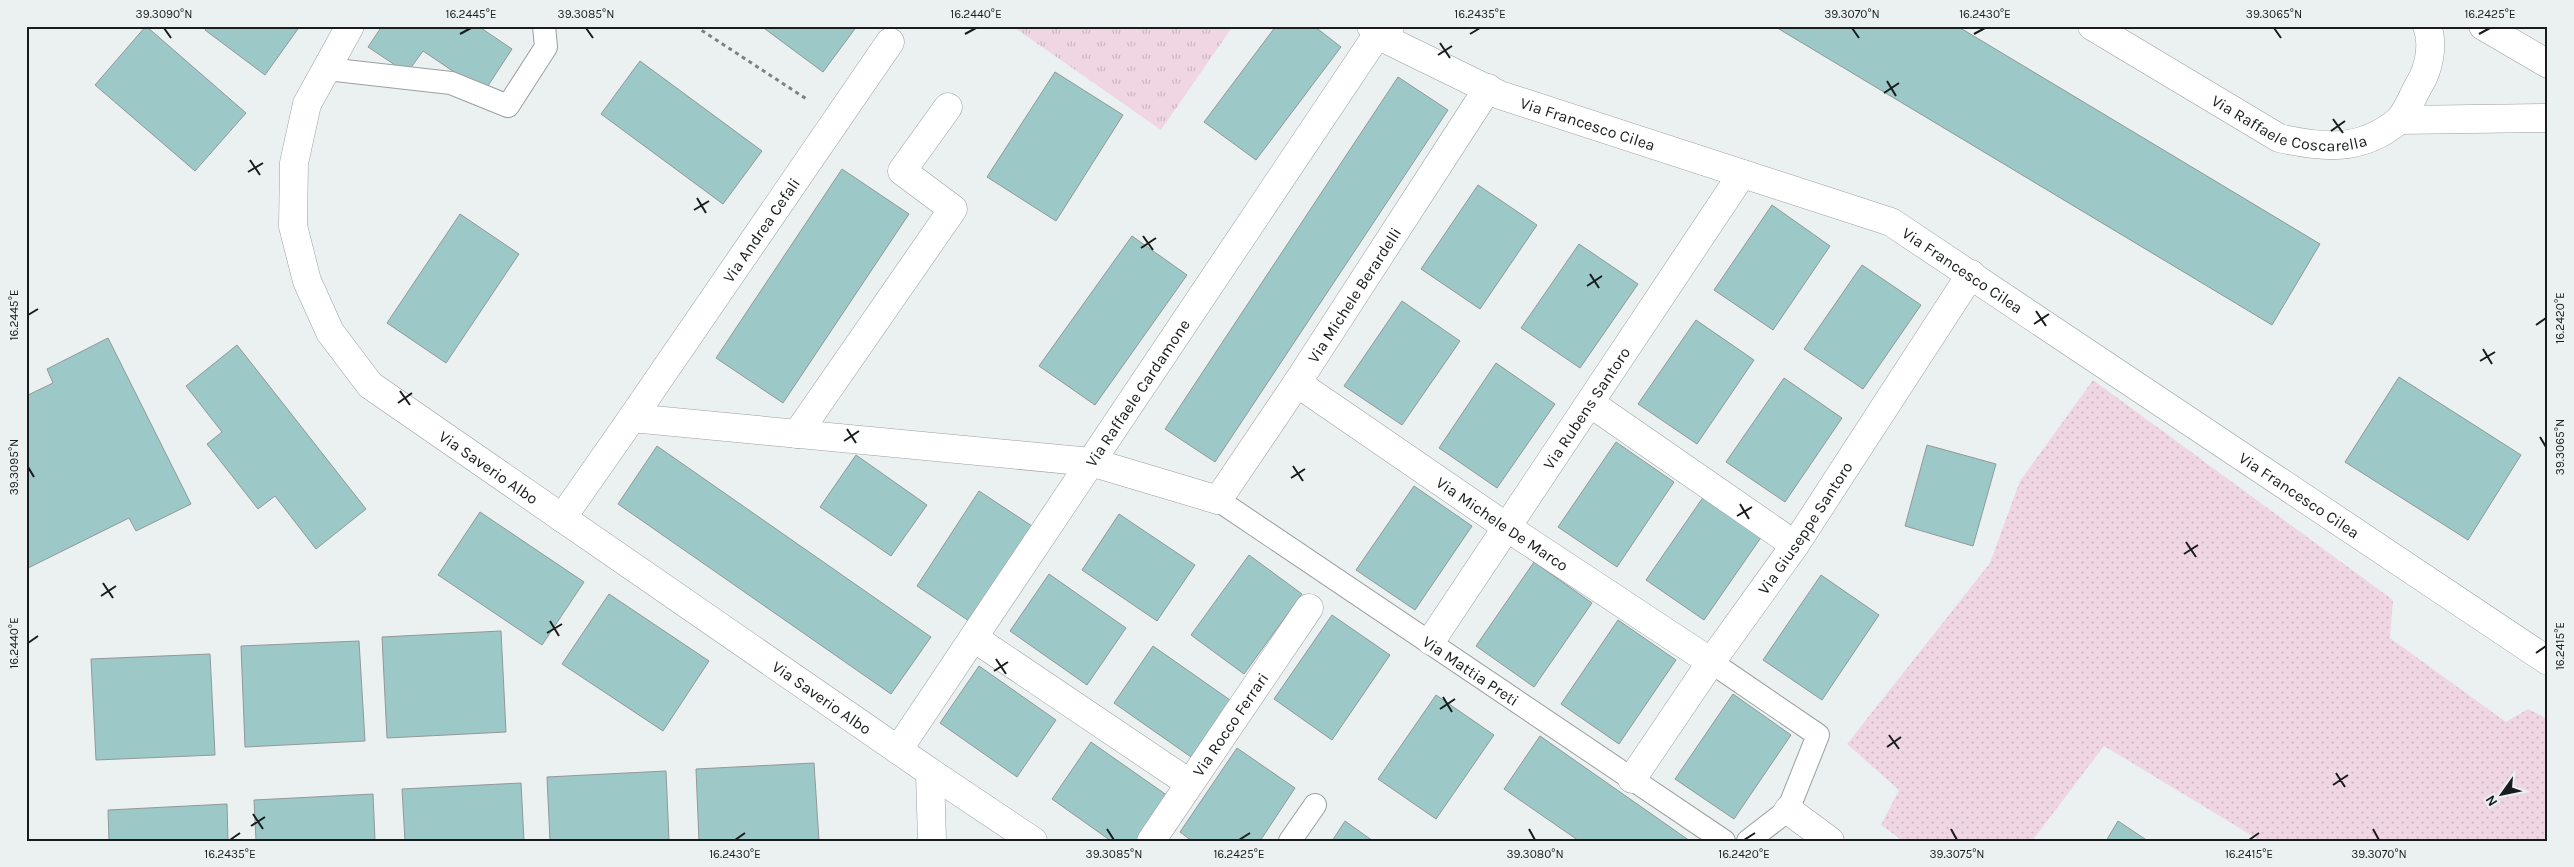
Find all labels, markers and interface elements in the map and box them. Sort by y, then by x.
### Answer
text: 39.3090°N [136,7,192,21]
text: 16.2445°E [446,7,496,21]
text: 39.3085°N [558,7,614,21]
text: 16.2440°E [950,7,1002,21]
text: 16.2435°E [1454,7,1506,21]
text: 39.3070°N [1824,7,1880,21]
text: 16.2430°E [1959,7,2011,21]
text: 39.3065°N [2246,7,2302,21]
text: 16.2425°E [2464,7,2516,21]
street label: Via Raffaele Coscarella [2208,91,2369,155]
street label: Via Francesco Cilea [1518,93,1658,155]
street label: Via Andrea Cefali [719,174,804,286]
street label: Via Francesco Cilea [1899,223,2026,317]
street label: Via Michele Berardelli [1304,224,1405,366]
text: 16.2445°E [7,290,21,340]
text: 16.2420°E [2553,292,2567,344]
street label: Via Raffaele Cardamone [1081,316,1194,471]
street label: Via Rubens Santoro [1539,343,1634,473]
text: 39.3065°N [2553,419,2567,475]
street label: Via Saverio Albo [435,427,542,508]
text: 39.3095°N [7,439,21,495]
street label: Via Francesco Cilea [2235,448,2363,542]
street label: Via Giuseppe Santoro [1754,458,1857,598]
street label: Via Michele De Marco [1433,473,1572,575]
text: 16.2440°E [7,617,21,669]
text: 16.2415°E [2553,622,2567,670]
street label: Via Mattia Preti [1419,632,1522,710]
street label: Via Saverio Albo [768,657,875,739]
street label: Via Rocco Ferrari [1189,669,1272,780]
north arrow [2476,770,2526,820]
text: N [2482,792,2501,810]
text: 16.2435°E [204,847,256,861]
text: 16.2430°E [709,847,761,861]
text: 39.3085°N [1086,847,1142,861]
text: 16.2425°E [1213,847,1265,861]
text: 39.3080°N [1506,847,1564,861]
text: 16.2420°E [1718,847,1770,861]
text: 39.3075°N [1929,847,1985,861]
text: 16.2415°E [2225,847,2273,861]
text: 39.3070°N [2351,847,2407,861]

